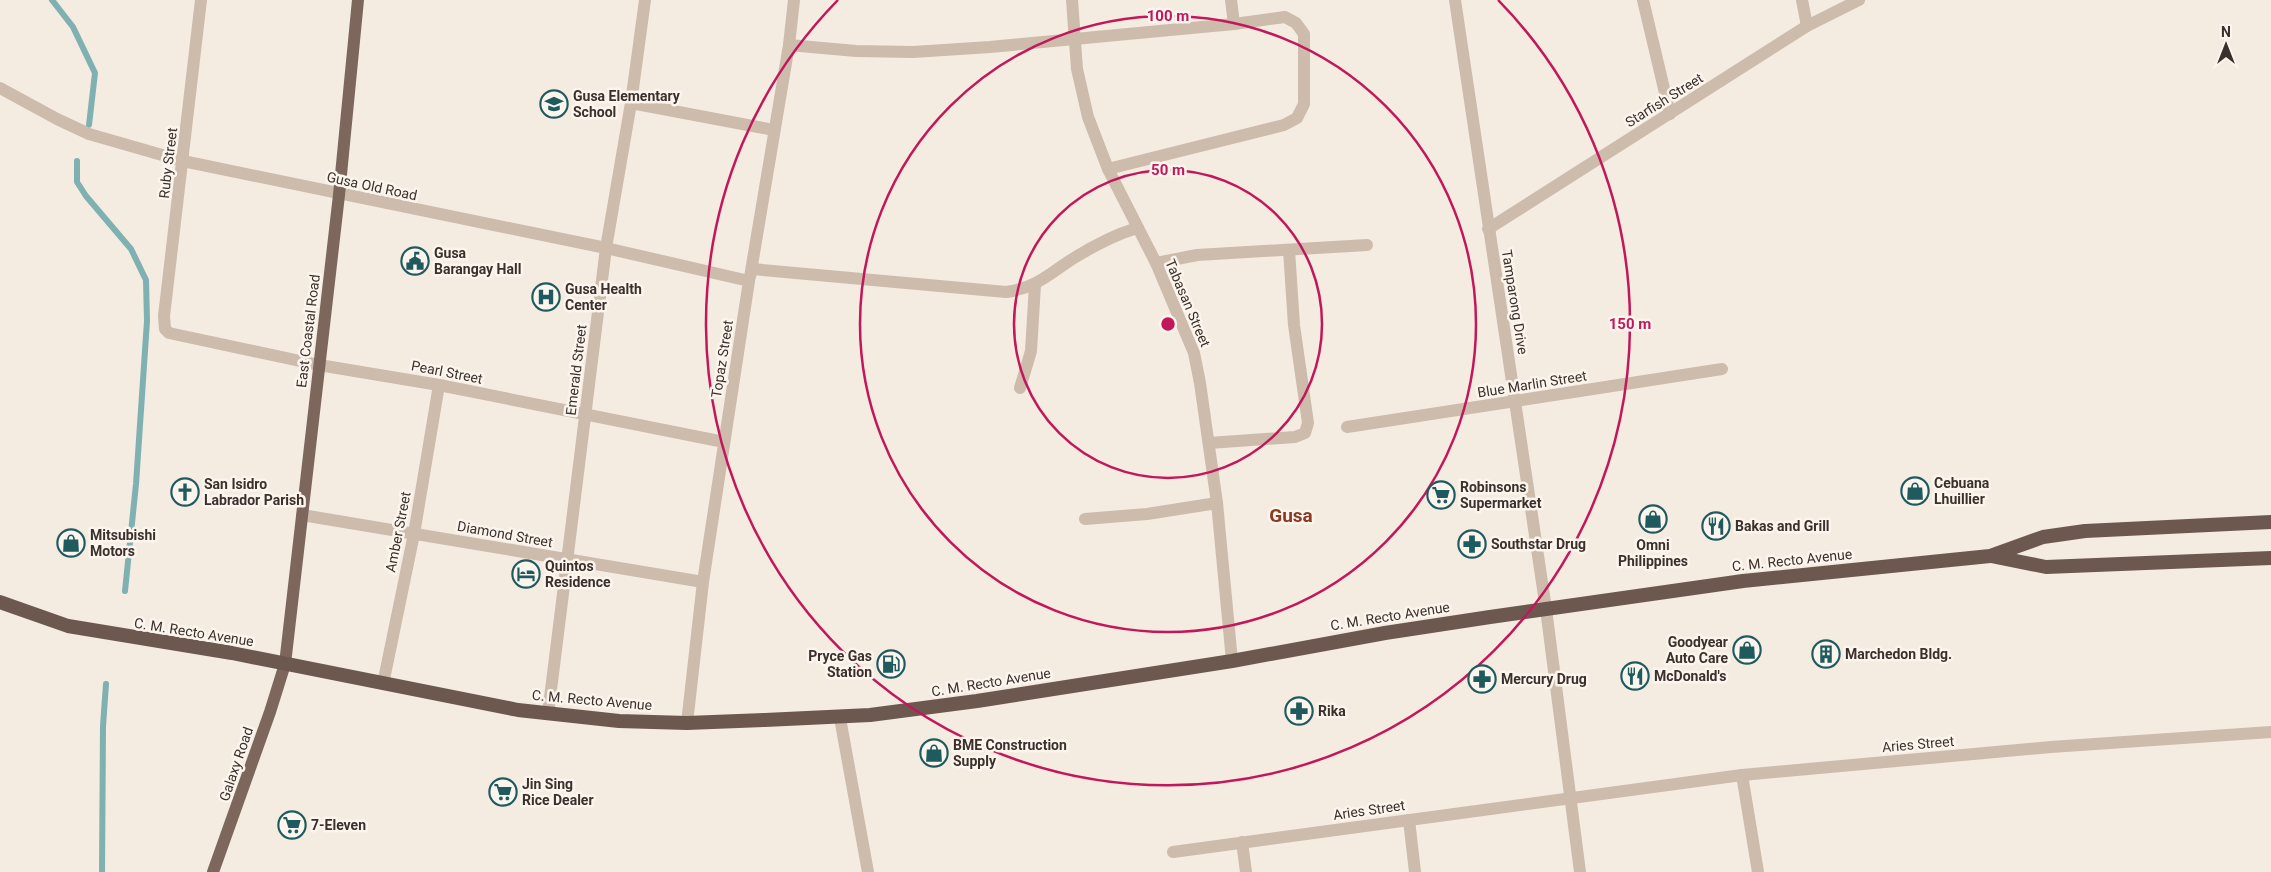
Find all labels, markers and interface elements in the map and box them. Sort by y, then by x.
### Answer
text: 100 m [1147,7,1189,25]
north arrow [2201,20,2251,70]
text: N [2221,24,2231,40]
street label: Starfish Street [1622,70,1706,130]
place label: Gusa Elementary School [573,88,681,120]
school or university icon: Gusa Elementary School [539,89,569,119]
street label: Ruby Street [156,126,180,199]
text: 50 m [1151,161,1185,179]
street label: Gusa Old Road [325,169,419,203]
place label: Gusa Barangay Hall [434,245,521,277]
public building icon: Gusa Barangay Hall [400,246,430,276]
street label: Tamparong Drive [1499,248,1531,356]
street label: Tabasan Street [1162,257,1214,350]
street label: East Coastal Road [293,273,323,389]
place label: Gusa Health Center [565,281,642,313]
hospital icon: Gusa Health Center [531,282,561,312]
centre of rings [1159,315,1177,333]
text: 150 m [1609,315,1651,333]
street label: Topaz Street [708,319,736,399]
street label: Emerald Street [562,323,590,416]
street label: Pearl Street [410,357,484,387]
street label: Blue Marlin Street [1476,367,1588,401]
place label: Cebuana Lhuillier [1934,475,1990,507]
place label: San Isidro Labrador Parish [204,476,304,508]
shop icon: Cebuana Lhuillier [1900,476,1930,506]
church icon: San Isidro Labrador Parish [170,477,200,507]
place label: Robinsons Supermarket [1460,479,1542,511]
supermarket icon: Robinsons Supermarket [1426,480,1456,510]
street label: Amber Street [382,490,414,574]
district label: Gusa [1269,504,1313,527]
shop icon: Omni Philippines [1638,504,1668,534]
restaurant icon: Bakas and Grill [1701,511,1731,541]
street label: Diamond Street [456,518,554,550]
place label: Bakas and Grill [1735,518,1830,534]
place label: Mitsubishi Motors [90,527,156,559]
shop icon: Mitsubishi Motors [56,528,86,558]
pharmacy icon: Southstar Drug [1457,529,1487,559]
place label: Southstar Drug [1491,536,1586,552]
place label: Omni Philippines [1618,537,1688,569]
street label: C. M. Recto Avenue [1731,546,1853,574]
place label: Quintos Residence [545,558,611,590]
hotel icon: Quintos Residence [511,559,541,589]
street label: C. M. Recto Avenue [1329,599,1451,633]
street label: C. M. Recto Avenue [133,615,255,649]
place label: Goodyear Auto Care [1666,634,1728,666]
shop icon: Goodyear Auto Care [1732,635,1762,665]
building icon: Marchedon Bldg. [1811,639,1841,669]
place label: Marchedon Bldg. [1845,646,1952,662]
place label: Pryce Gas Station [808,648,872,680]
fuel station icon: Pryce Gas Station [876,649,906,679]
restaurant icon: McDonald's [1620,661,1650,691]
pharmacy icon: Mercury Drug [1467,664,1497,694]
street label: C. M. Recto Avenue [930,665,1052,699]
place label: McDonald's [1654,668,1726,684]
place label: Mercury Drug [1501,671,1587,687]
street label: C. M. Recto Avenue [531,687,653,713]
pharmacy icon: Rika [1284,696,1314,726]
place label: Rika [1318,703,1346,719]
street label: Galaxy Road [216,725,256,803]
street label: Aries Street [1881,733,1955,755]
place label: BME Construction Supply [953,737,1067,769]
shop icon: BME Construction Supply [919,738,949,768]
place label: Jin Sing Rice Dealer [522,776,594,808]
supermarket icon: Jin Sing Rice Dealer [488,777,518,807]
street label: Aries Street [1332,797,1406,823]
supermarket icon: 7-Eleven [277,810,307,840]
place label: 7-Eleven [311,817,366,833]

